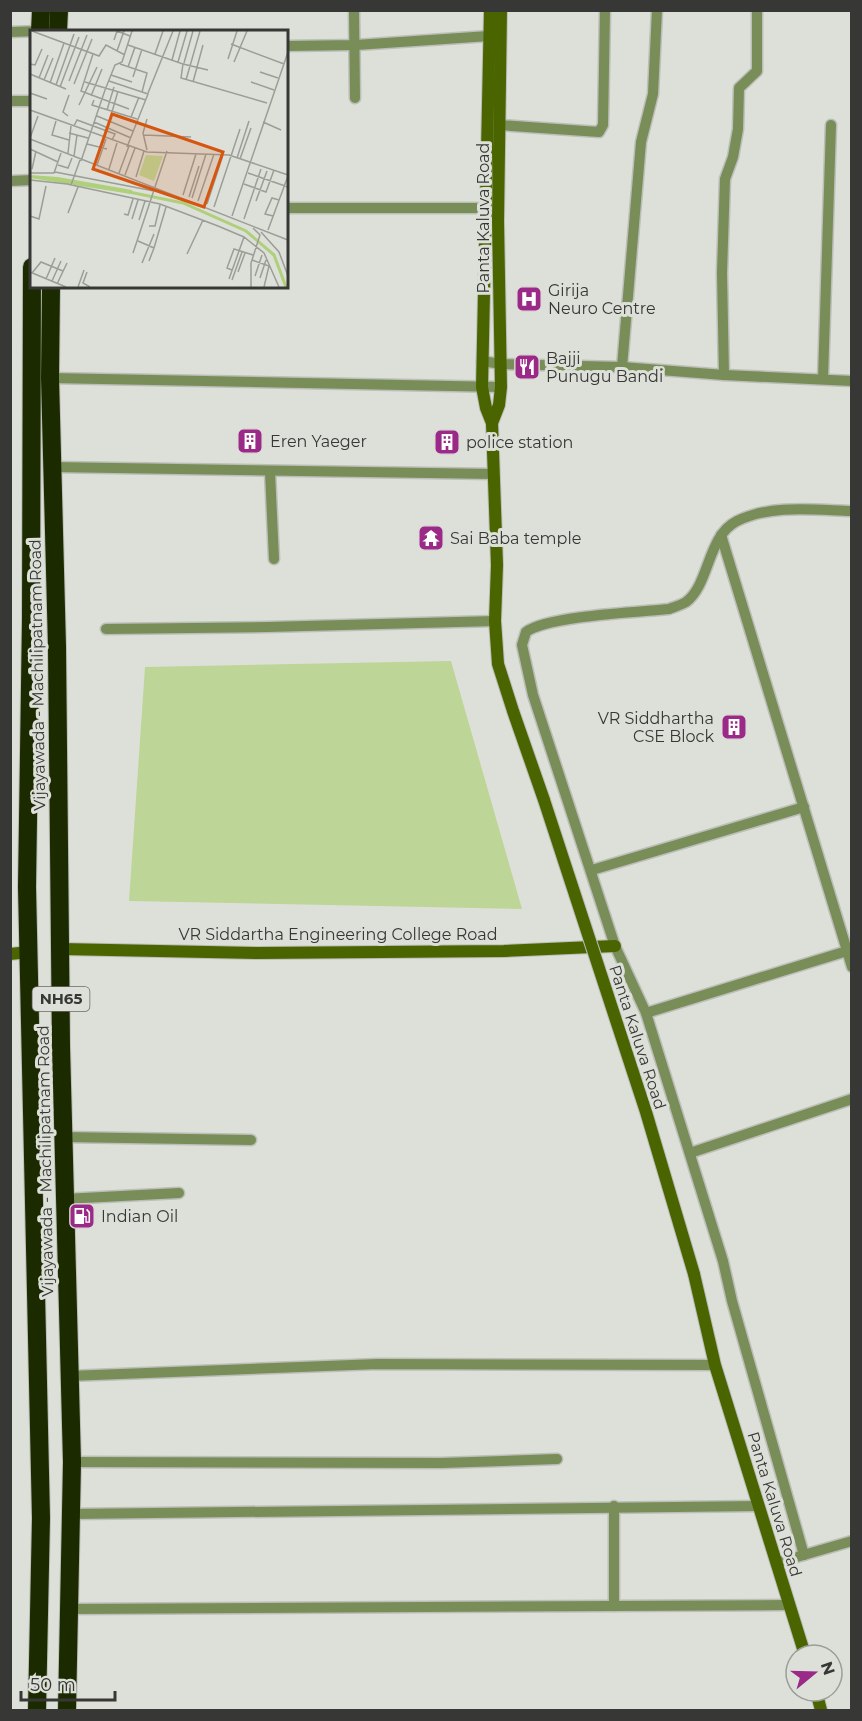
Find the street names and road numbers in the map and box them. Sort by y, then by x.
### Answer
street label: Panta Kaluva Road [474,143,493,293]
street label: Vijayawada - Machilipatnam Road [26,539,49,811]
street label: VR Siddartha Engineering College Road [179,925,498,944]
street label: Panta Kaluva Road [605,963,670,1112]
road number: NH65 [32,987,90,1011]
street label: Vijayawada - Machilipatnam Road [34,1025,57,1297]
street label: Panta Kaluva Road [743,1429,806,1579]

